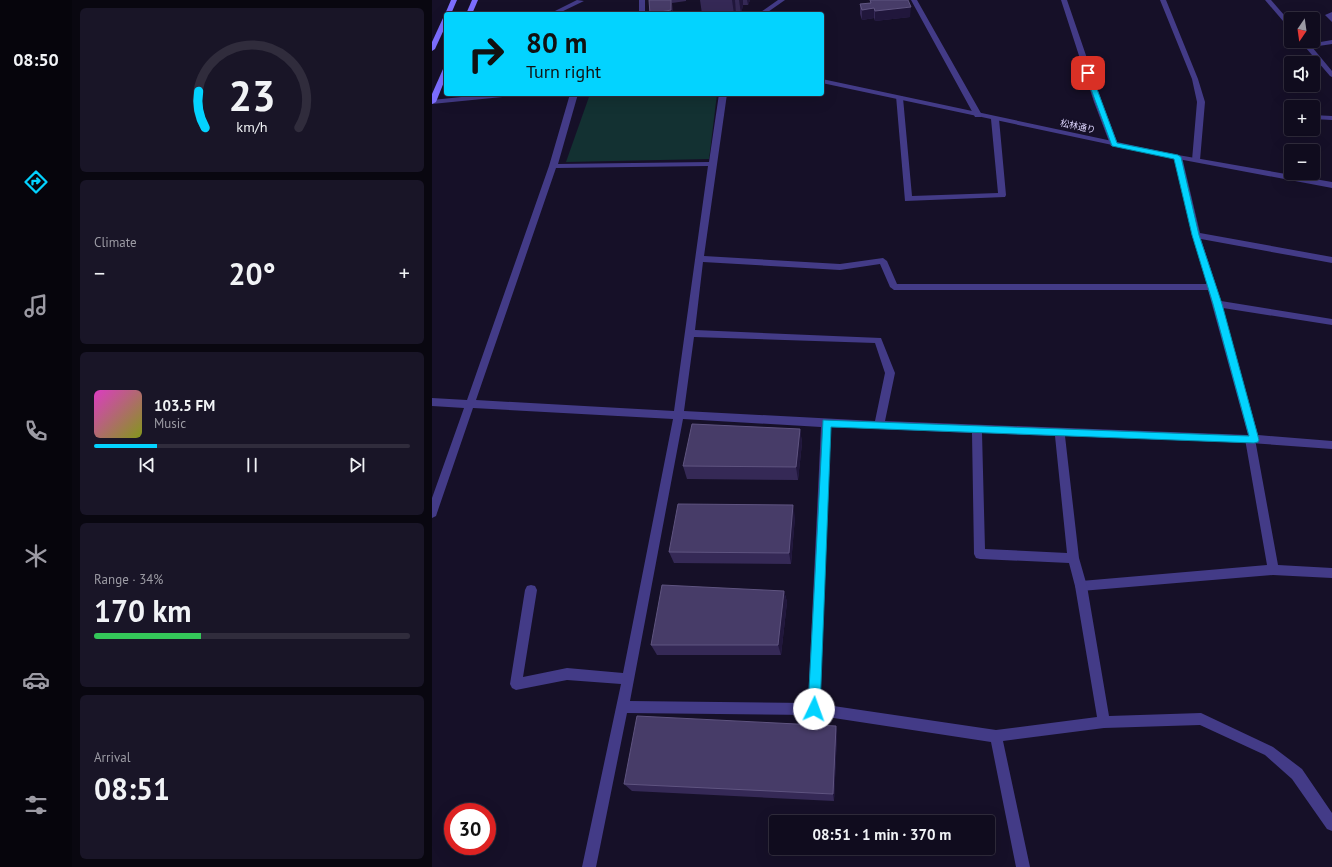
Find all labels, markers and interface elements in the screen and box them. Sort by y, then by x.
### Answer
north arrow [1284,12,1320,48]
map controls [1284,12,1320,180]
text: 80 m [526,24,587,61]
icon: right [460,28,512,80]
text: 08:50 [13,48,59,71]
pin [1071,56,1105,90]
button: sound [1284,56,1320,92]
text: Turn right [526,60,601,83]
icon: arrive [1077,62,1099,84]
text: 23 [228,69,276,122]
button: + [1284,100,1320,136]
text: km/h [236,116,268,135]
street label: 松林通り [1059,117,1097,135]
button: − [1284,144,1320,180]
icon: directions [22,168,50,196]
text: Climate [94,234,137,251]
text: 20° [228,254,276,293]
text: − [94,259,105,287]
text: + [399,259,410,287]
icon: music [22,292,50,320]
text: 103.5 FM [154,396,215,415]
text: Music [154,415,186,432]
icon: phone [22,417,50,445]
icon: previous [136,454,158,476]
icon: pause [241,454,263,476]
icon: next [346,454,368,476]
icon: climate [22,542,50,570]
text: Range · 34% [94,571,163,588]
text: 170 km [94,591,192,630]
icon: car [22,666,50,694]
position arrow [793,688,835,730]
text: Arrival [94,749,130,766]
text: 08:51 [94,769,170,808]
icon: filters [22,791,50,819]
speed limit sign: 30 [444,803,496,855]
text: 08:51 · 1 min · 370 m [813,825,951,844]

